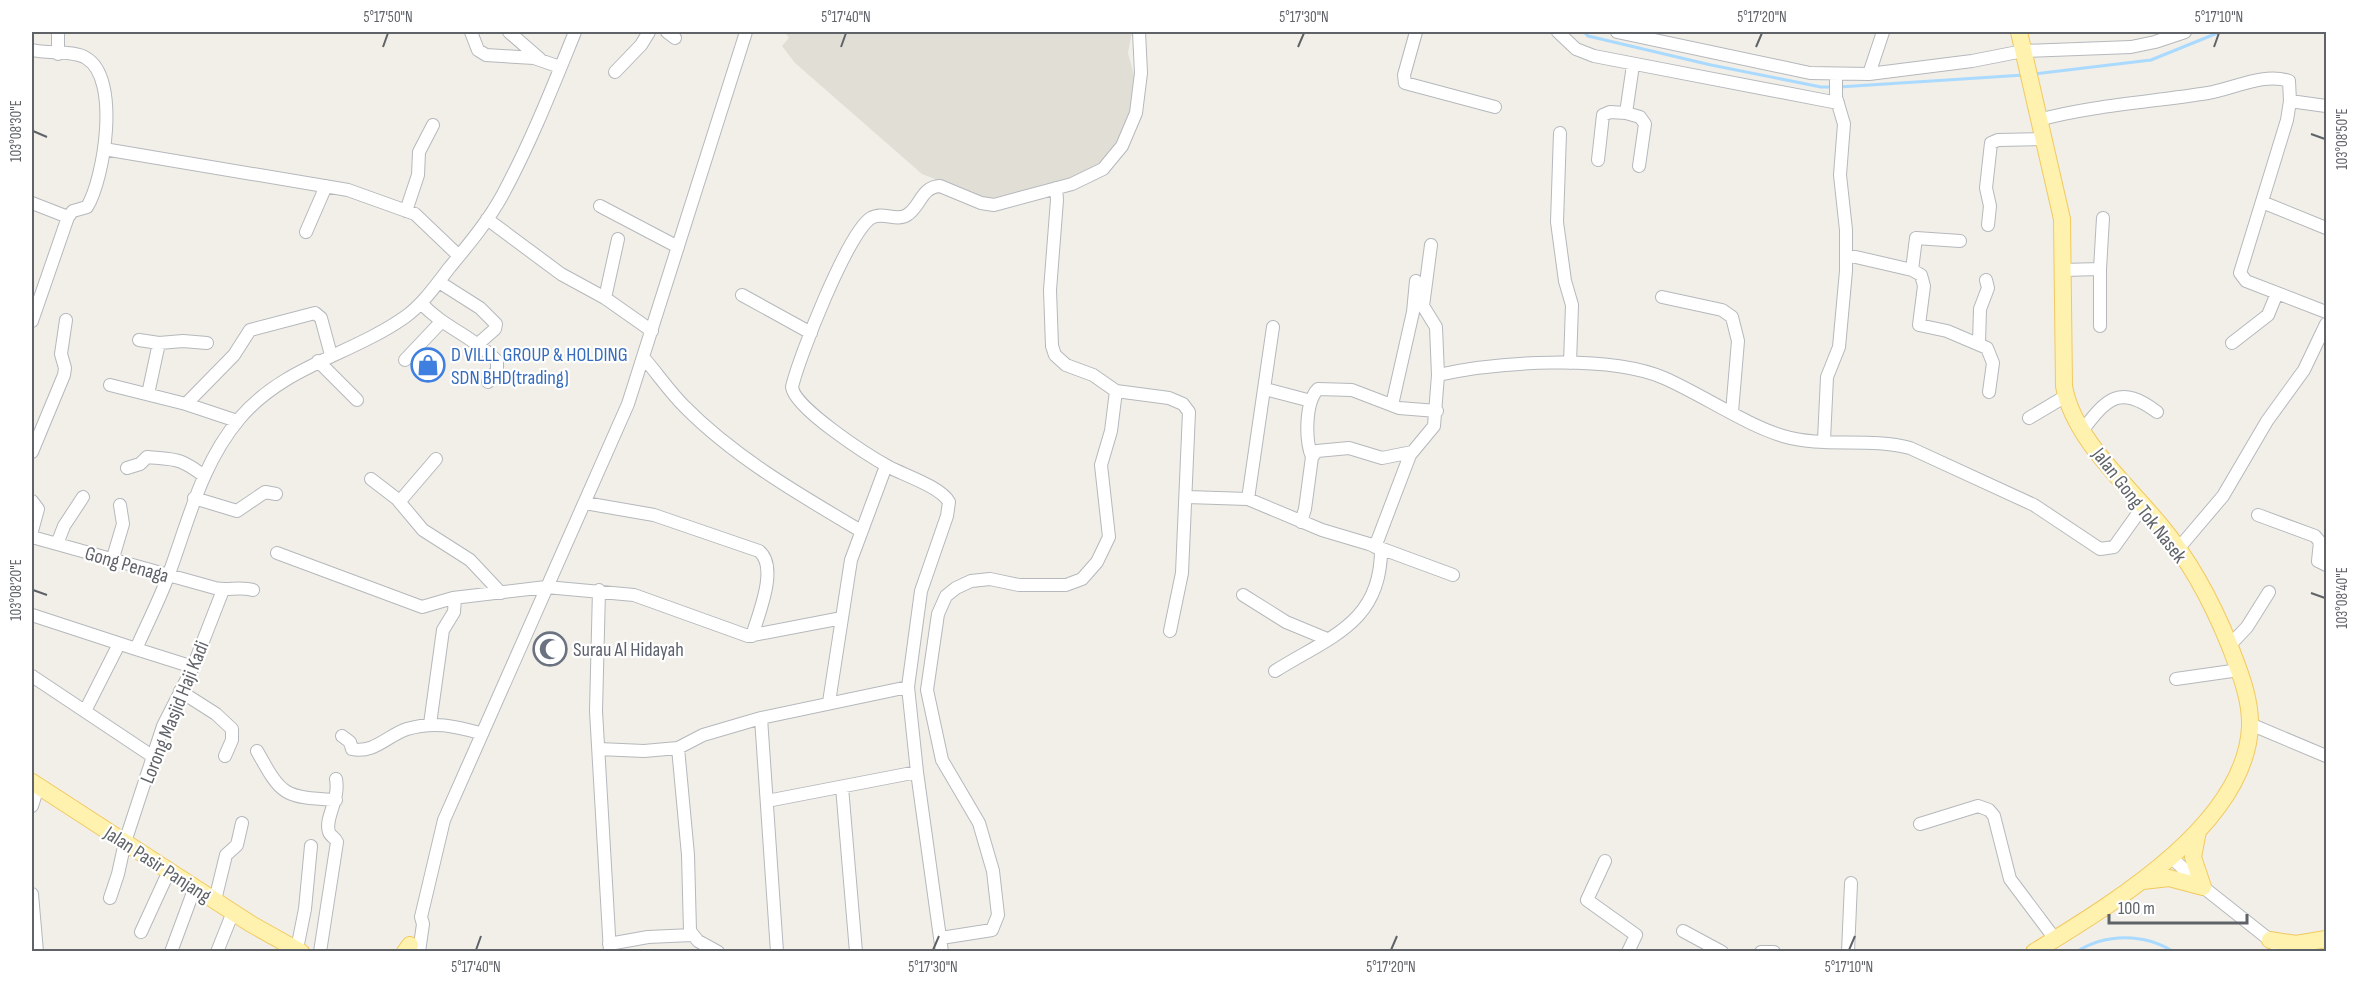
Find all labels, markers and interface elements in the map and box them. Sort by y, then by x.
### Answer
text: 5°17'50"N [363,8,413,27]
text: 5°17'40"N [821,8,871,27]
text: 5°17'30"N [1279,8,1329,27]
text: 5°17'20"N [1737,8,1787,27]
text: 5°17'10"N [2195,8,2243,27]
text: 103°08'30"E [7,100,26,162]
text: 103°08'50"E [2333,108,2352,170]
place label: D VILLL GROUP & HOLDING SDN BHD(trading) [451,343,628,390]
shop icon: D VILLL GROUP & HOLDING SDN BHD(trading) [410,347,446,383]
street label: Jalan Gong Tok Nasek [2086,442,2192,568]
street label: Gong Penaga [82,542,171,588]
text: 103°08'20"E [7,559,26,621]
text: 103°08'40"E [2333,567,2352,629]
mosque icon: Surau Al Hidayah [532,631,568,667]
street label: Lorong Masjid Haji Kadi [135,638,214,787]
place label: Surau Al Hidayah [573,638,684,662]
street label: Jalan Pasir Panjang [99,821,216,908]
scale bar [2109,887,2247,925]
text: 100 m [2118,898,2155,919]
text: 5°17'40"N [451,958,501,977]
text: 5°17'30"N [908,958,958,977]
text: 5°17'20"N [1366,958,1416,977]
text: 5°17'10"N [1825,958,1873,977]

